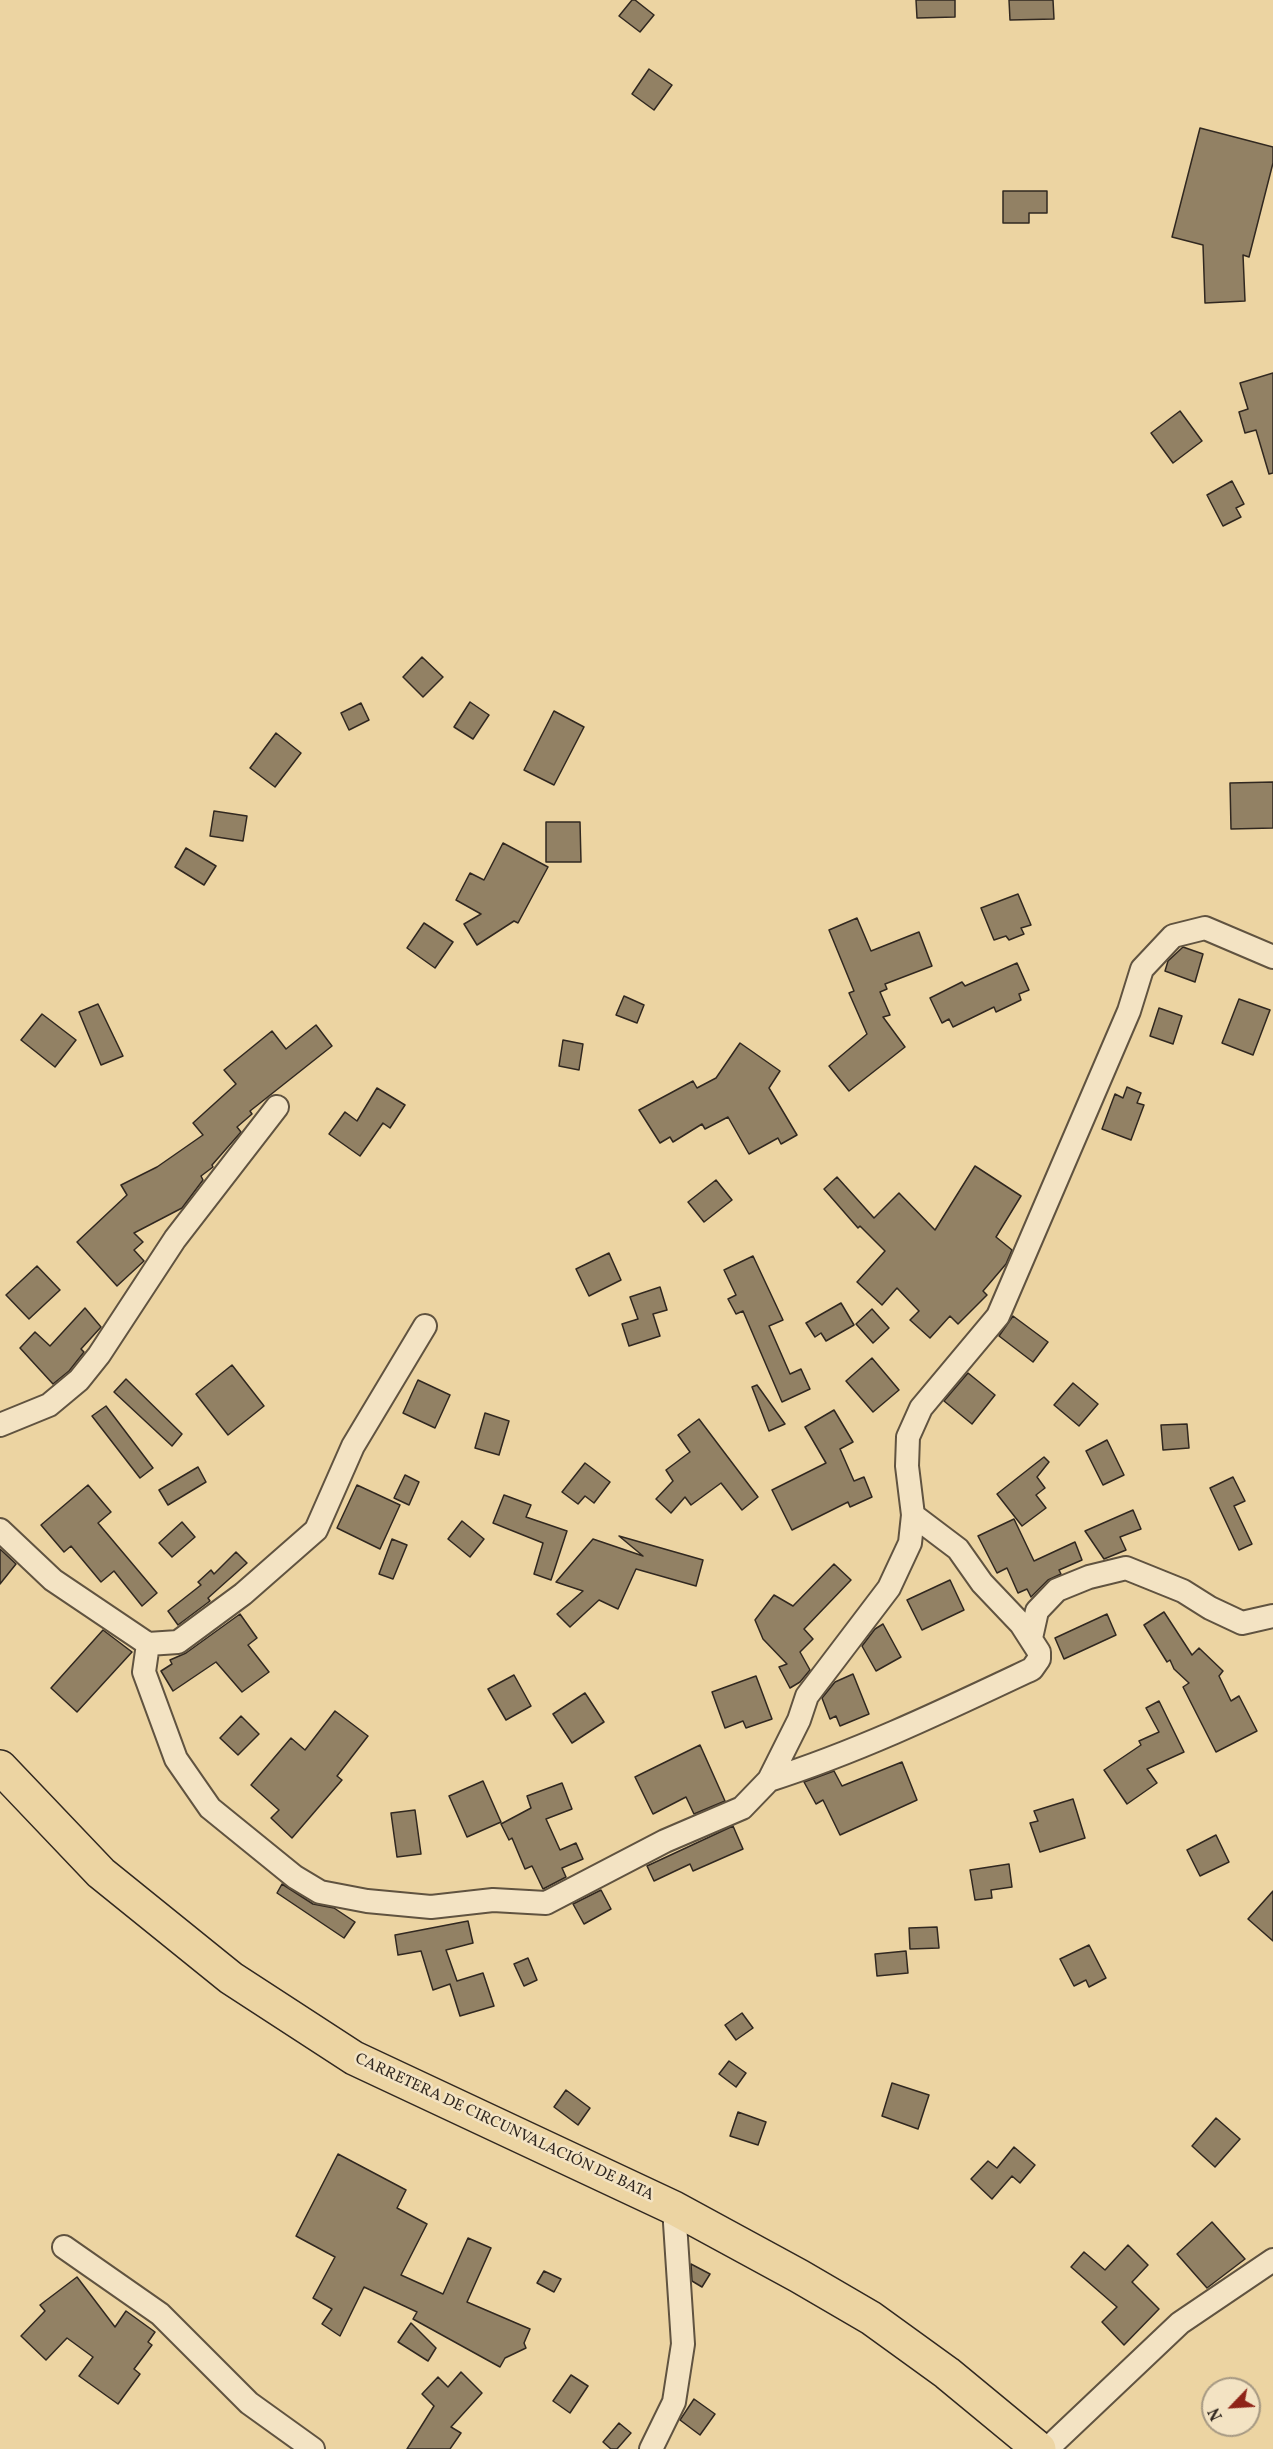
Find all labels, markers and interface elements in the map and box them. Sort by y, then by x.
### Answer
street label: CARRETERA DE CIRCUNVALACIÓN DE BATA [351,2050,657,2206]
north arrow [1201,2377,1261,2437]
text: N [1204,2404,1229,2424]

